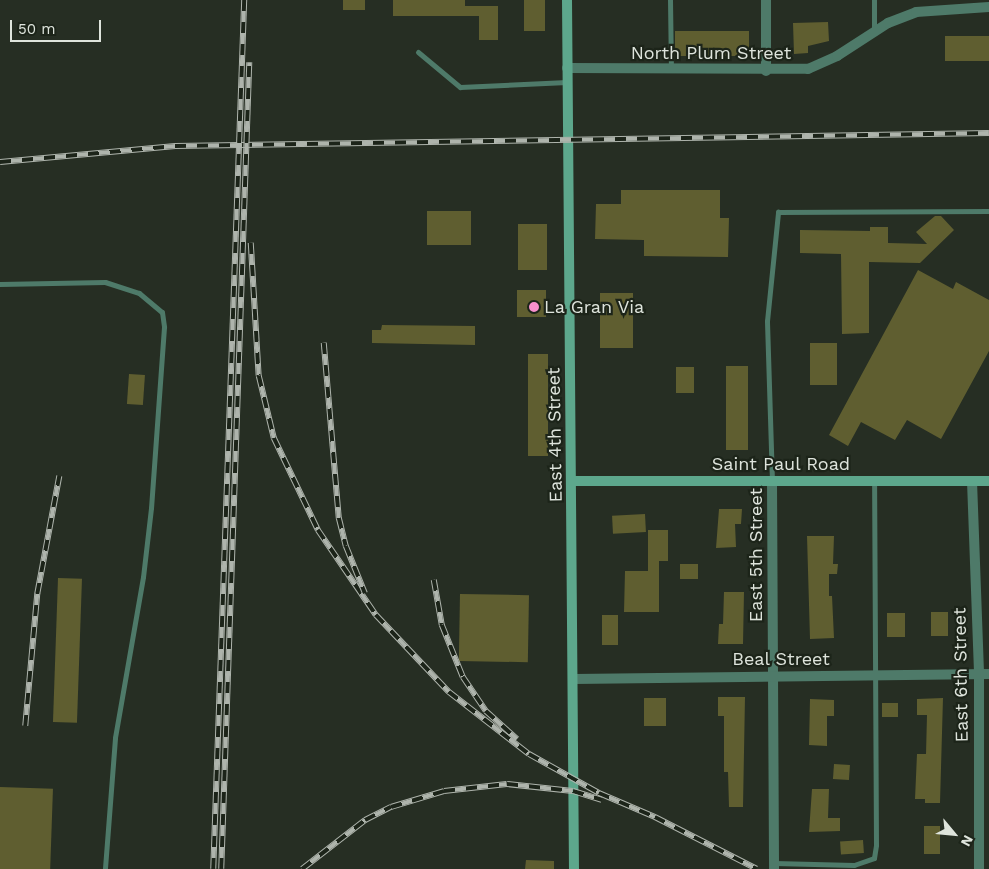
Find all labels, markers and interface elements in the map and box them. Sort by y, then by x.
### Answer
scale bar [12,10,104,42]
text: 50 m [18,20,55,38]
street label: North Plum Street [631,42,791,64]
place label: La Gran Via [544,296,645,318]
marker: La Gran Via [528,301,540,313]
street label: East 4th Street [543,367,567,503]
street label: Saint Paul Road [712,453,850,475]
street label: East 5th Street [745,488,767,622]
street label: East 6th Street [949,607,973,743]
street label: Beal Street [732,648,830,670]
north arrow [929,809,979,859]
text: N [958,833,977,849]

